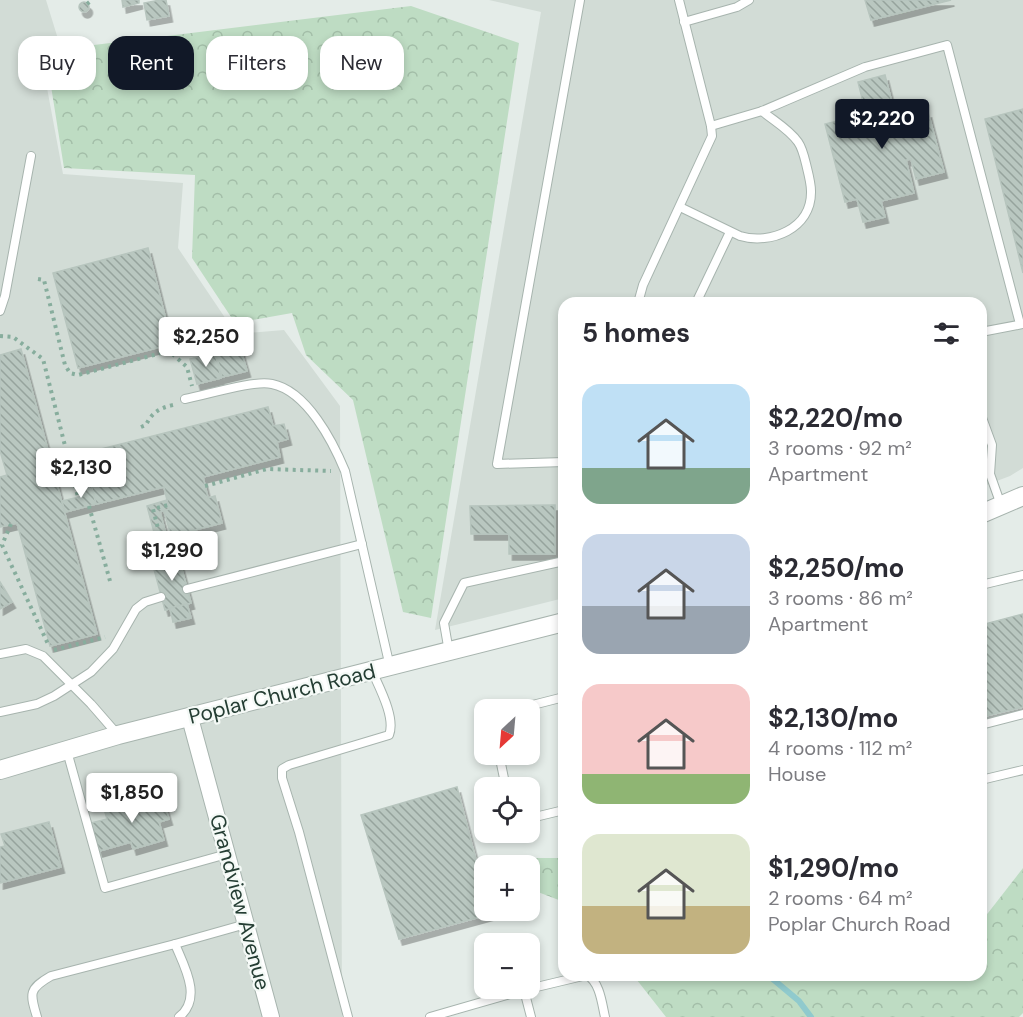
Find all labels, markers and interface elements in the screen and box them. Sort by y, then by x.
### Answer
chip: Buy [18,36,96,90]
chip: Rent [108,36,194,90]
chip: Filters [206,36,308,90]
chip: New [320,36,404,90]
pin: $2,220 [833,99,931,150]
text: $2,220 [849,105,915,131]
text: 5 homes [582,316,690,350]
pin: $2,250 [157,317,255,368]
icon: filters [930,317,963,350]
text: $2,250 [173,323,239,349]
text: $2,220/mo [768,401,903,435]
icon: home [630,408,702,480]
text: 3 rooms · 92 m² [768,435,912,461]
pin: $2,130 [32,448,130,499]
text: $2,130 [50,454,112,480]
text: Apartment [768,461,868,487]
pin: $1,290 [123,531,221,582]
text: $1,290 [141,537,203,563]
text: $2,250/mo [768,551,904,585]
icon: home [630,558,702,630]
text: 3 rooms · 86 m² [768,585,913,611]
text: Apartment [768,611,868,637]
street label: Poplar Church Road [186,657,378,731]
north arrow [474,699,540,765]
map controls [474,699,540,999]
text: $2,130/mo [768,701,898,735]
icon: home [630,708,702,780]
text: 4 rooms · 112 m² [768,735,912,761]
text: House [768,761,826,787]
pin: $1,850 [83,773,181,824]
button: locate [474,777,540,843]
text: $1,850 [100,779,164,805]
street label: Grandview Avenue [203,811,277,993]
text: $1,290/mo [768,851,899,885]
button: + [474,855,540,921]
icon: home [630,858,702,930]
text: 2 rooms · 64 m² [768,885,912,911]
text: Poplar Church Road [768,911,951,937]
button: − [474,933,540,999]

